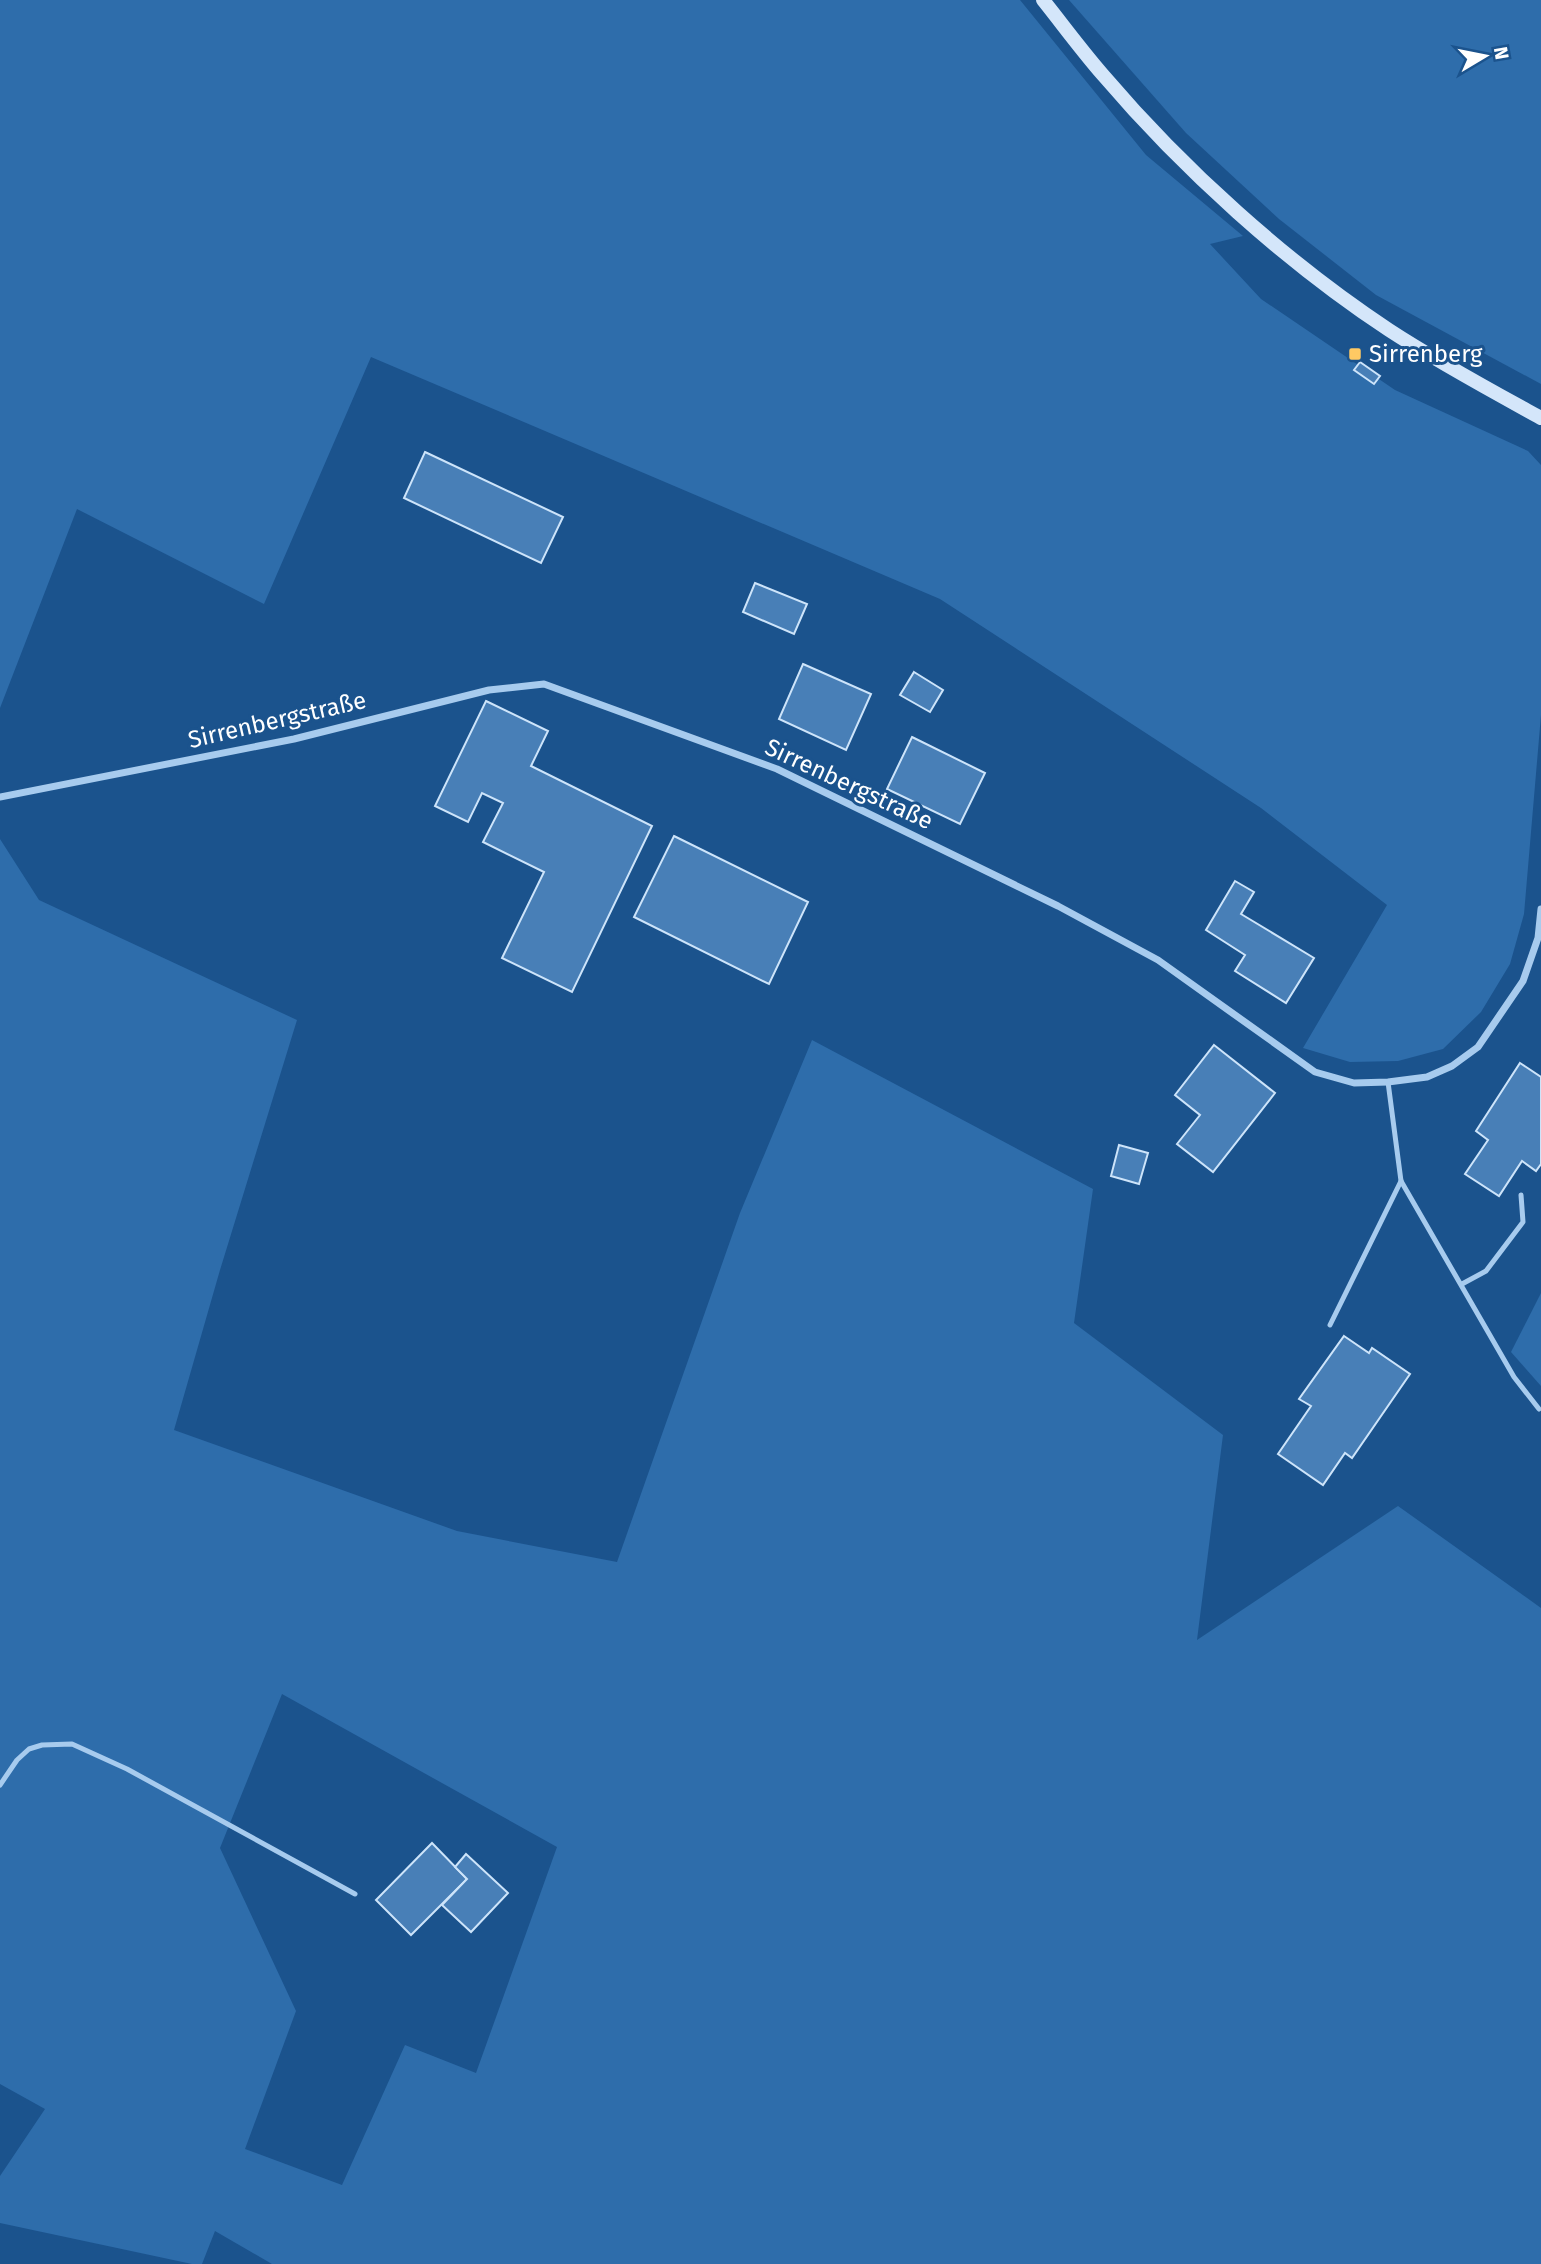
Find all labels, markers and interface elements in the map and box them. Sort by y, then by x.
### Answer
north arrow [1450,21,1520,91]
text: N [1489,45,1514,61]
place label: Sirrenberg [1369,340,1483,368]
marker: Sirrenberg [1347,346,1363,362]
street label: Sirrenbergstraße [185,686,369,754]
street label: Sirrenbergstraße [761,733,937,835]

